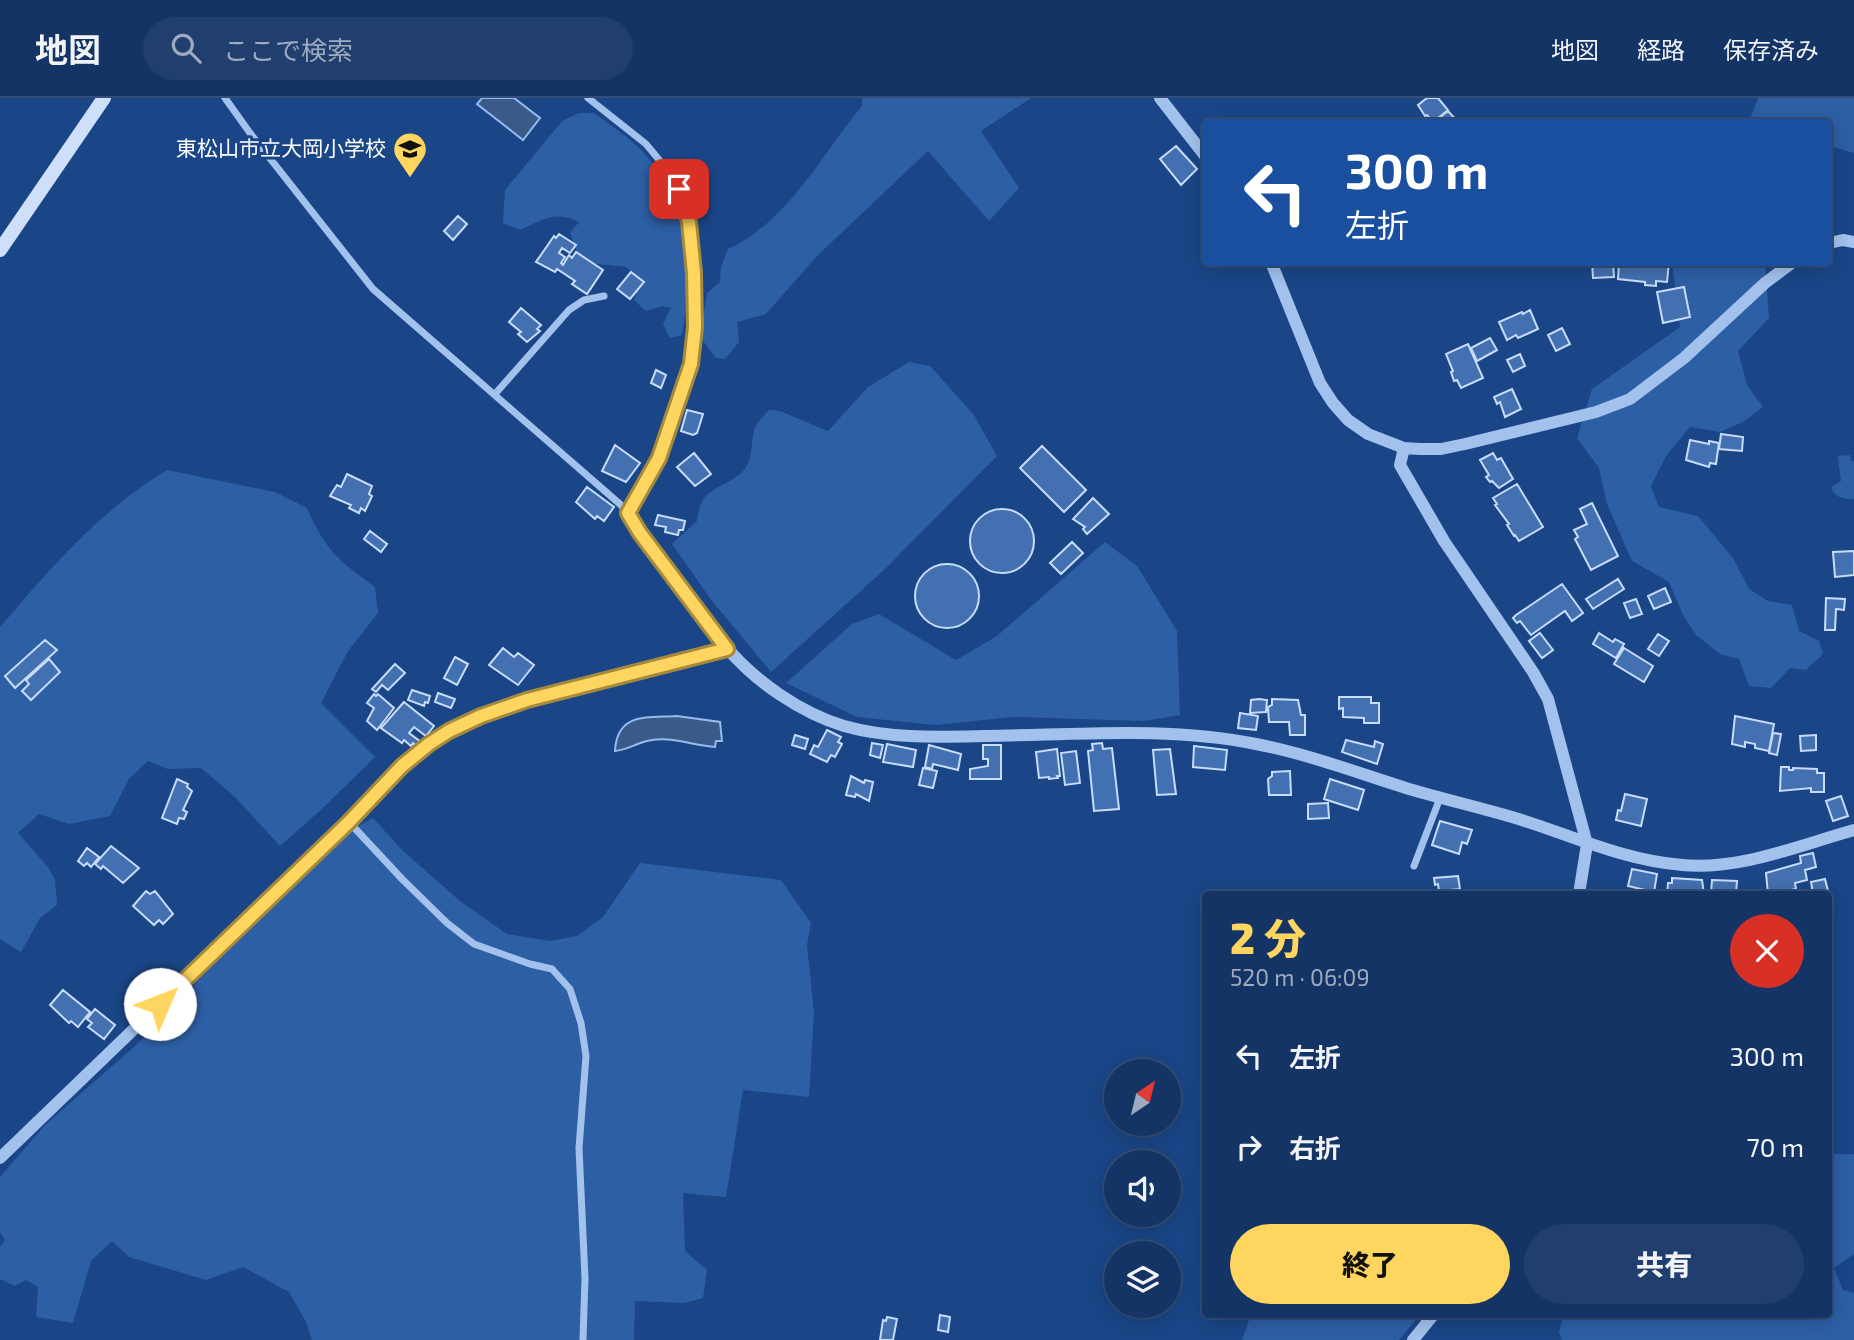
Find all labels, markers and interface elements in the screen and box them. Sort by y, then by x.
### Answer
search box [143,17,633,80]
text: 地図 [35,29,101,69]
icon: search [167,29,205,67]
text: ここで検索 [223,34,353,65]
text: 地図 [1551,35,1599,64]
text: 経路 [1637,35,1685,64]
text: 保存済み [1723,35,1819,64]
school or university icon: 東松山市立大岡小学校 [391,130,429,179]
place label: 東松山市立大岡小学校 [176,135,386,160]
text: 300 m [1345,140,1488,199]
icon: left [1230,147,1321,238]
pin [649,159,709,219]
icon: arrive [660,170,698,208]
text: 左折 [1345,205,1409,243]
text: 2 分 [1230,912,1306,962]
button: close [1730,914,1804,988]
text: 520 m · 06:09 [1230,963,1370,991]
position arrow [123,967,197,1041]
icon: left [1230,1037,1268,1075]
text: 300 m [1730,1040,1804,1071]
text: 左折 [1289,1041,1341,1072]
north arrow [1104,1059,1181,1136]
map controls [1104,1059,1181,1318]
icon: right [1230,1128,1268,1166]
text: 70 m [1746,1131,1804,1162]
text: 右折 [1289,1132,1341,1163]
button: sound [1104,1150,1181,1227]
button: 終了 [1230,1224,1510,1304]
button: 共有 [1524,1224,1804,1304]
button: layers [1104,1241,1181,1318]

